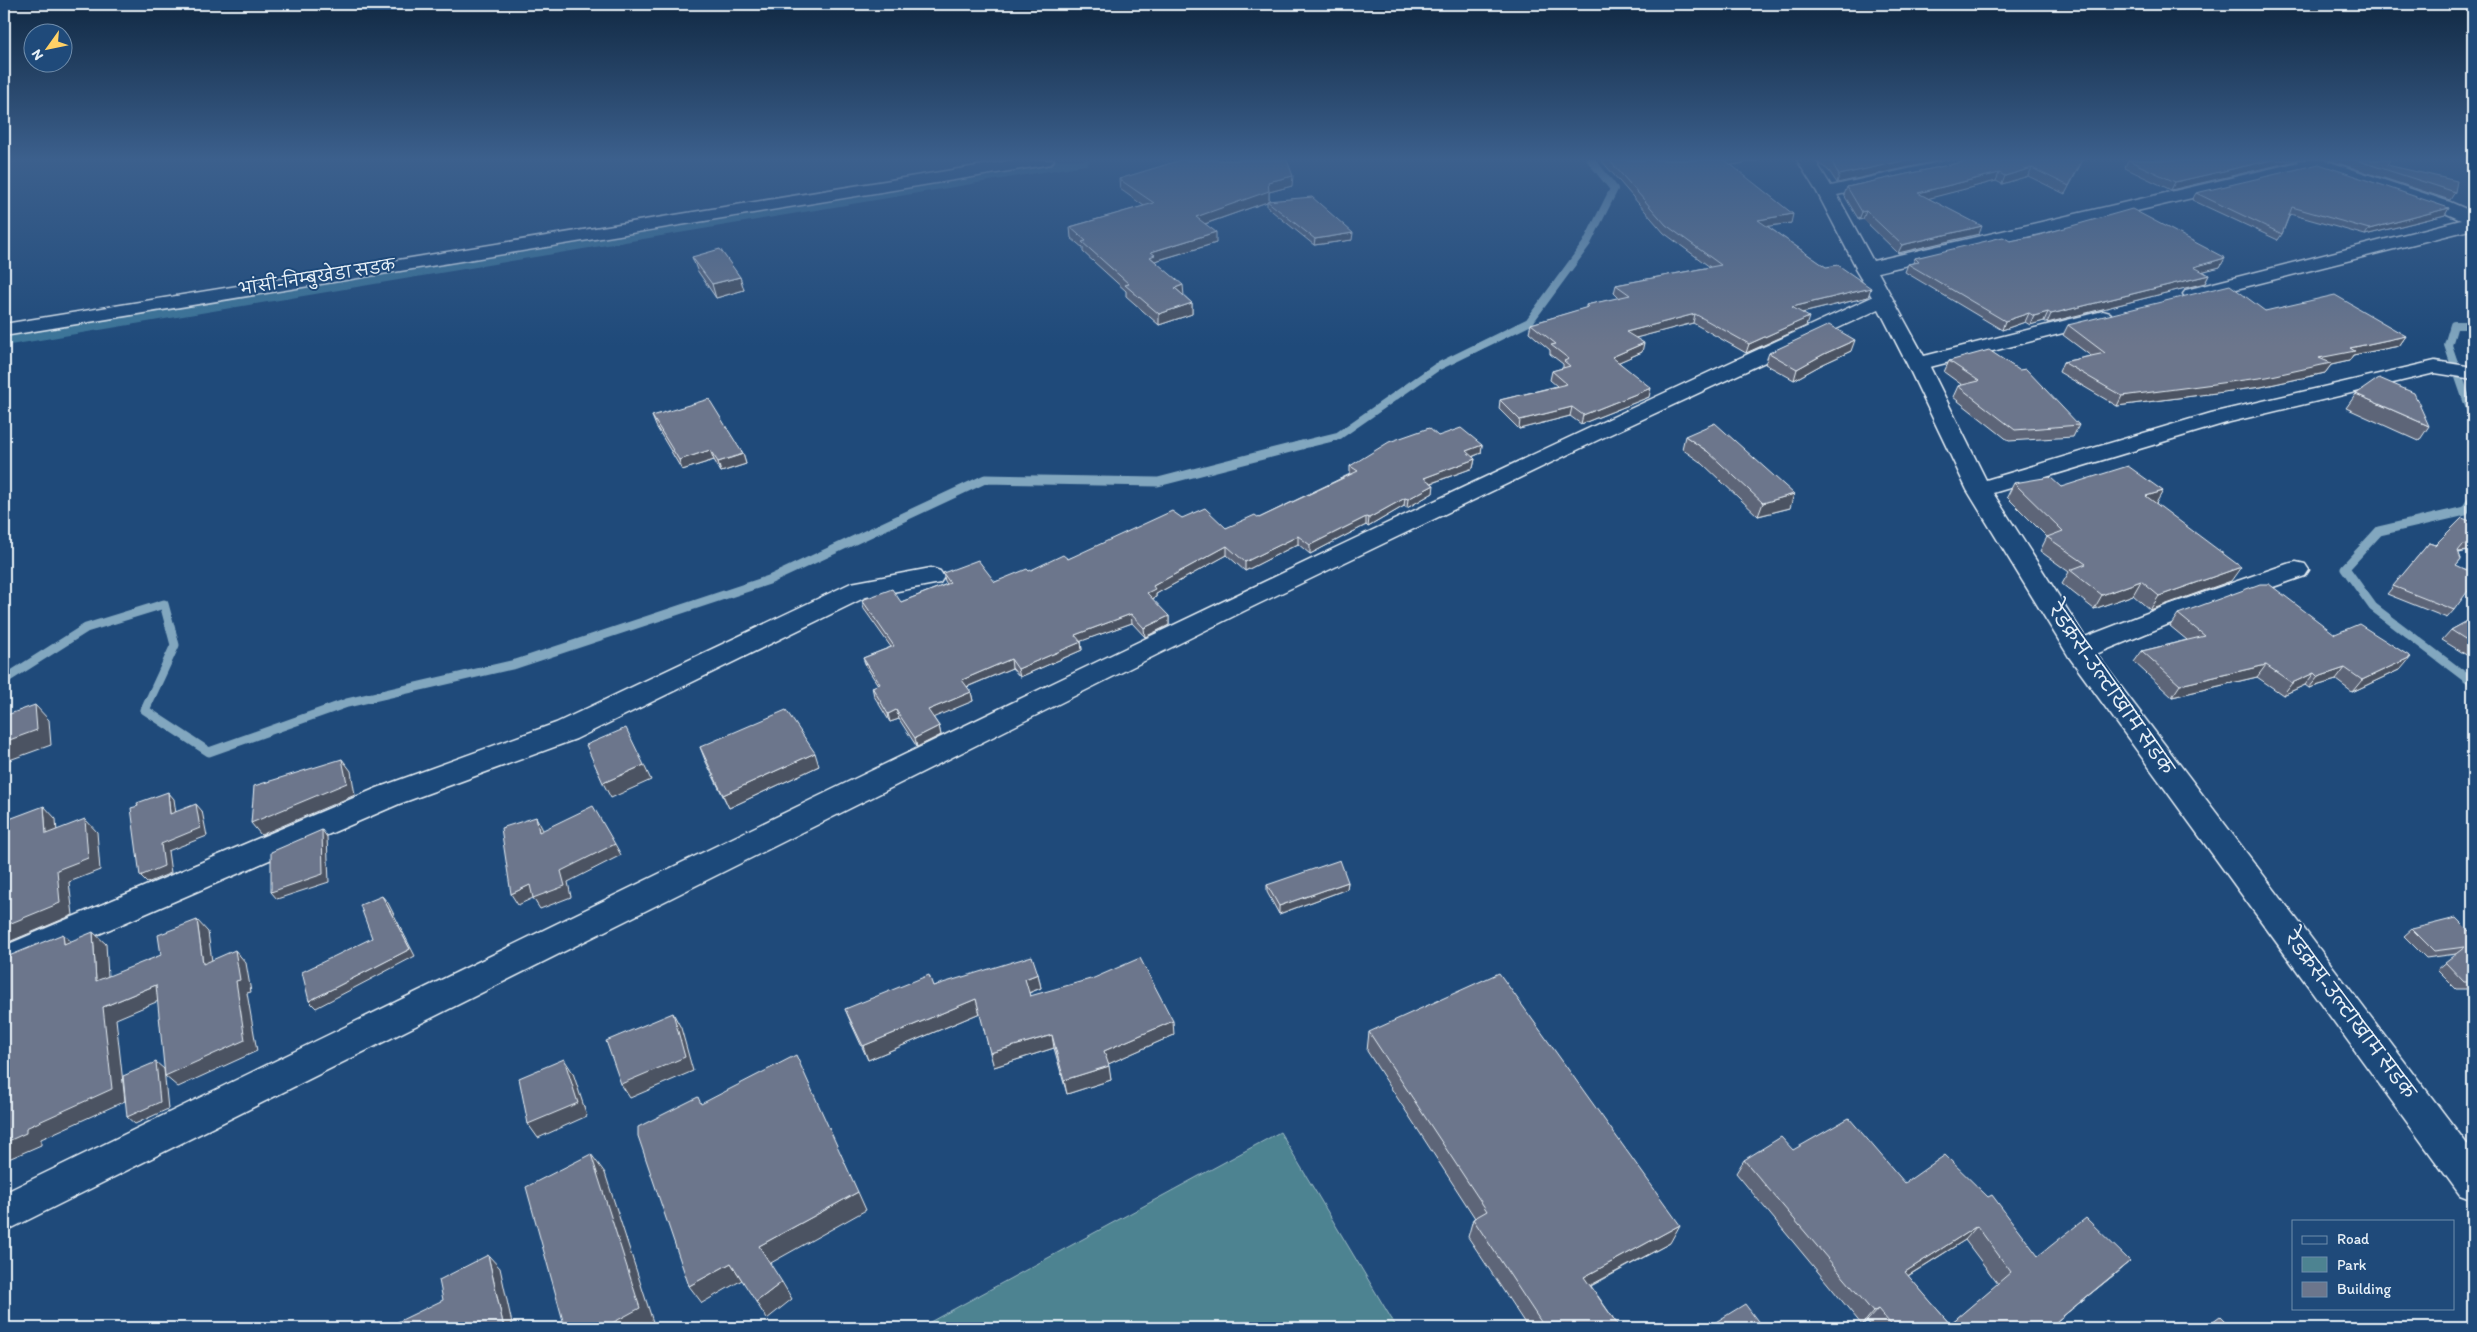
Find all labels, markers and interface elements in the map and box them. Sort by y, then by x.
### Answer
north arrow [22,22,72,72]
text: N [28,46,47,63]
street label: भांसी-निम्बुखेडा सडक [236,251,398,301]
street label: रेडक्रस-उल्टाखाम सडक [2042,595,2184,780]
street label: रेडक्रस-उल्टाखाम सडक [2278,922,2425,1104]
legend [2292,1220,2454,1310]
text: Road [2337,1230,2370,1248]
text: Park [2337,1256,2367,1274]
text: Building [2337,1280,2391,1298]

